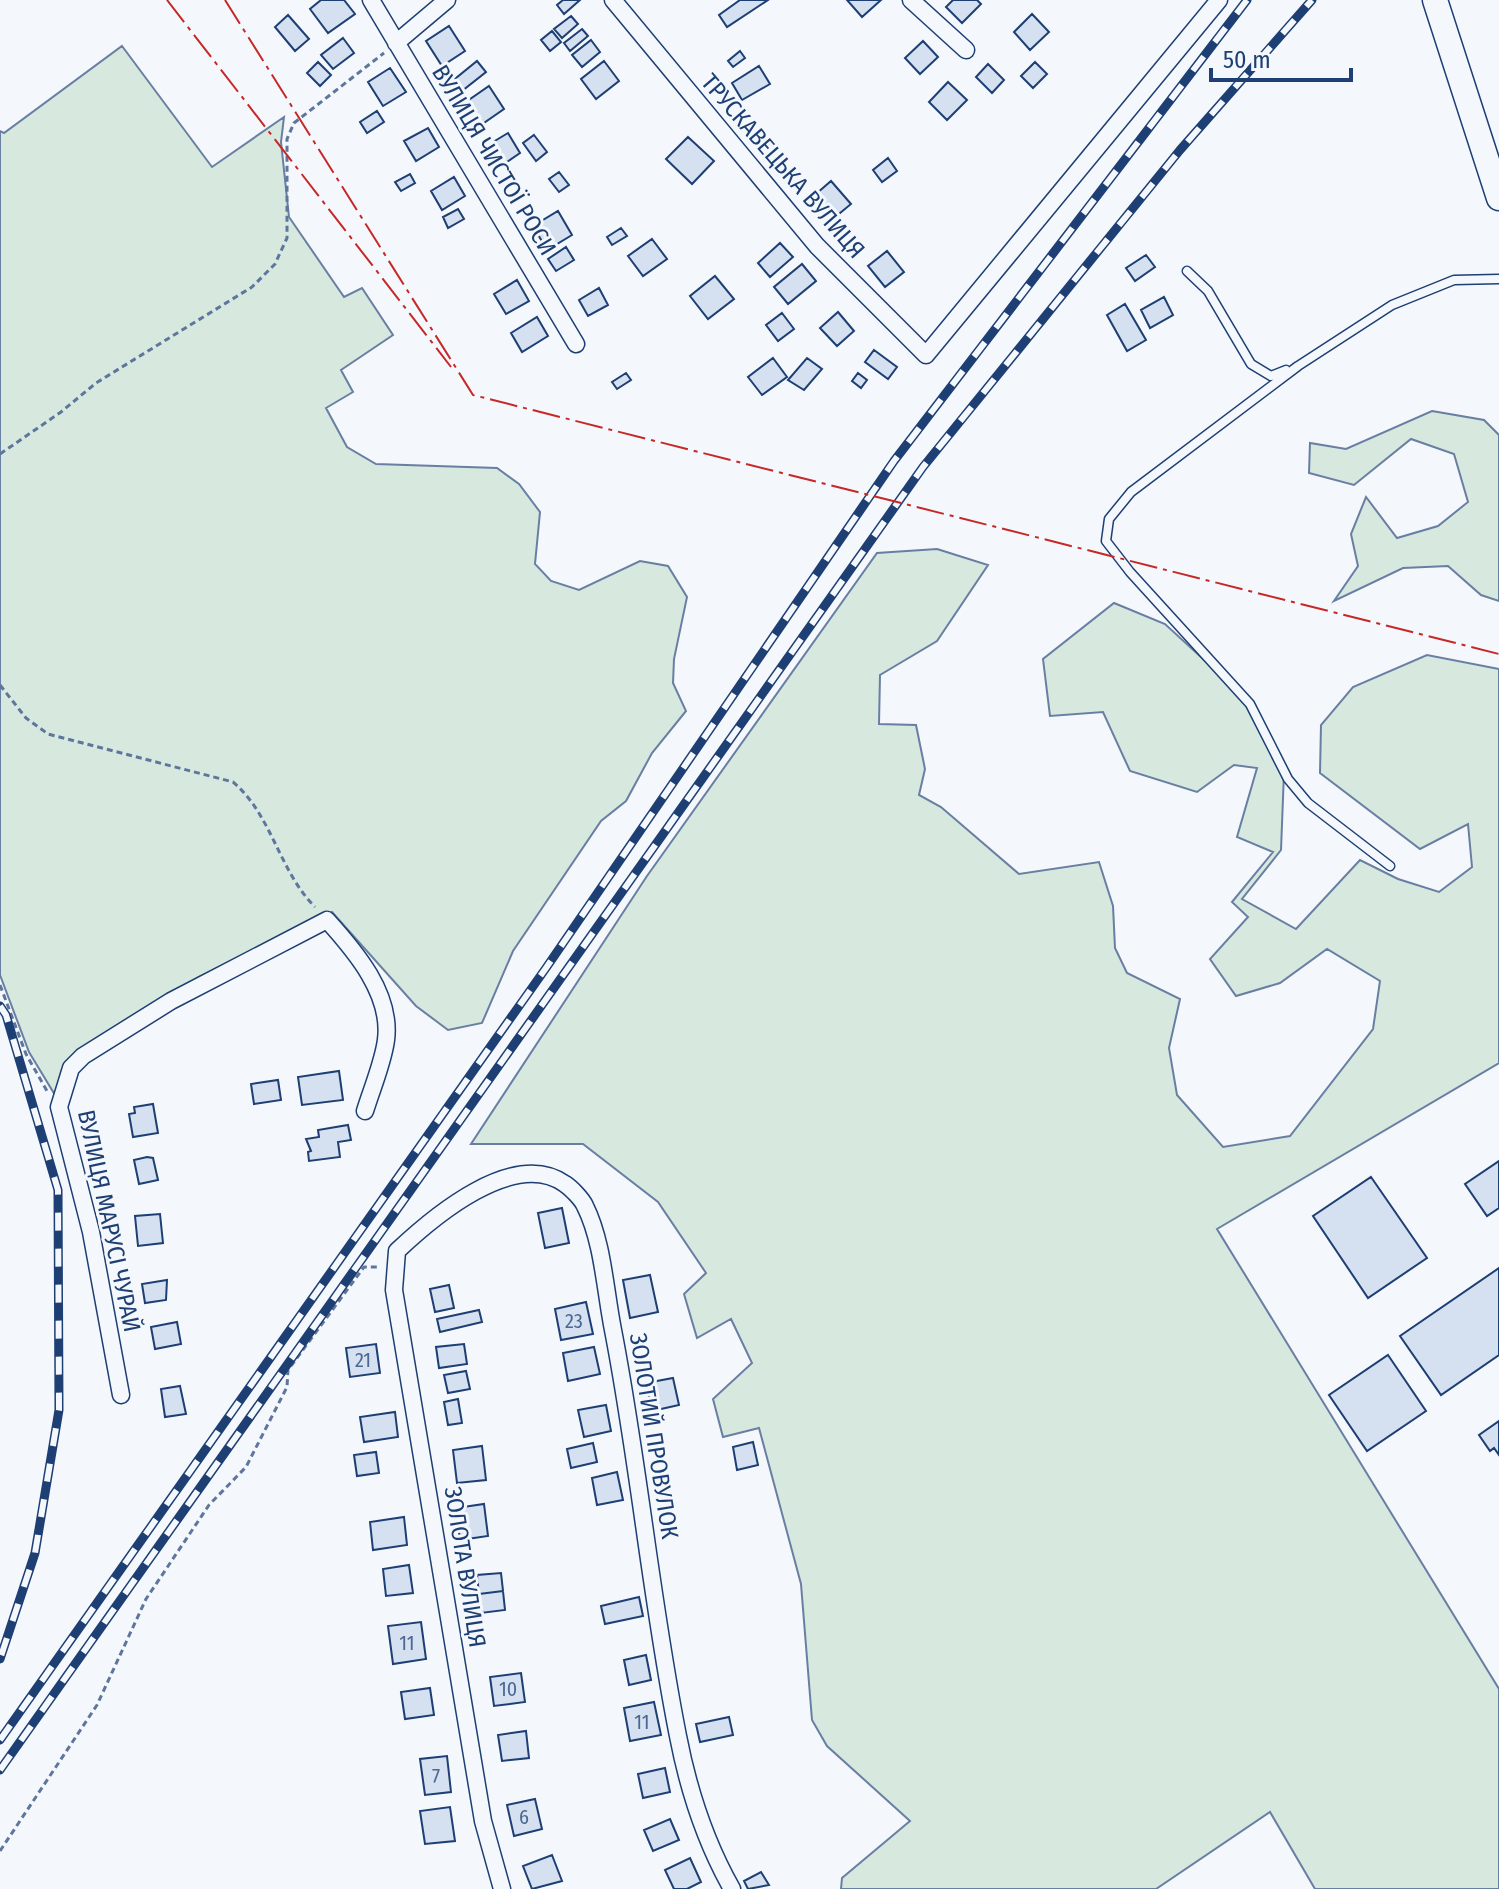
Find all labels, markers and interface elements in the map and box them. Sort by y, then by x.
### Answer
scale bar [1211,32,1351,82]
text: 50 m [1223,46,1271,74]
street label: ВУЛИЦЯ ЧИСТОЇ РОСИ [426,60,562,260]
street label: ТРУСКАВЕЦЬКА ВУЛИЦЯ [695,68,871,264]
street label: ВУЛИЦЯ МАРУСІ ЧУРАЙ [72,1107,146,1335]
house number: 23 [565,1309,583,1333]
street label: ЗОЛОТИЙ ПРОВУЛОК [624,1331,684,1541]
house number: 21 [355,1348,371,1372]
street label: ЗОЛОТА ВУЛИЦЯ [438,1485,492,1649]
house number: 11 [399,1631,415,1655]
house number: 10 [499,1677,517,1701]
house number: 11 [634,1710,650,1734]
house number: 7 [432,1764,440,1788]
house number: 6 [519,1805,529,1829]

